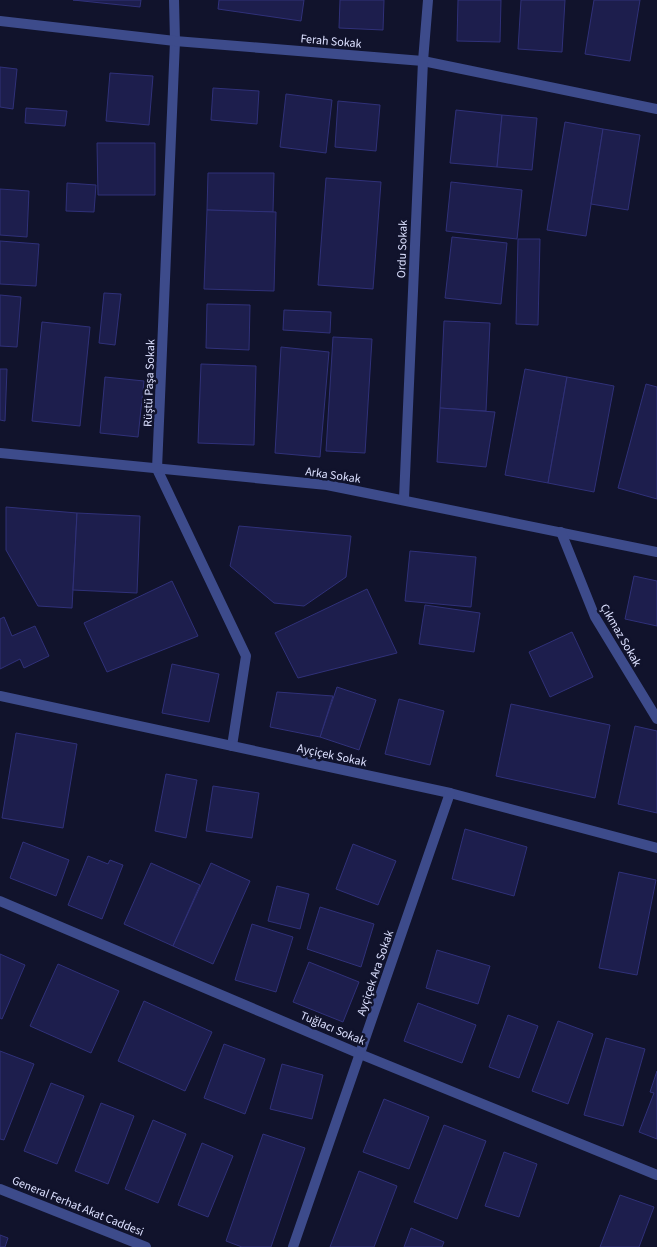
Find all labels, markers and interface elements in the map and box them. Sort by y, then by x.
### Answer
street label: Ferah Sokak [300,30,362,53]
street label: Ordu Sokak [393,220,412,278]
street label: Rüştü Paşa Sokak [139,339,160,427]
street label: Arka Sokak [304,463,362,488]
street label: Çıkmaz Sokak [596,601,645,670]
street label: Ayçiçek Sokak [296,740,368,771]
street label: Ayçiçek Ara Sokak [353,928,398,1018]
street label: Tuğlacı Sokak [298,1007,368,1050]
street label: General Ferhat Akat Caddesi [9,1172,146,1241]

